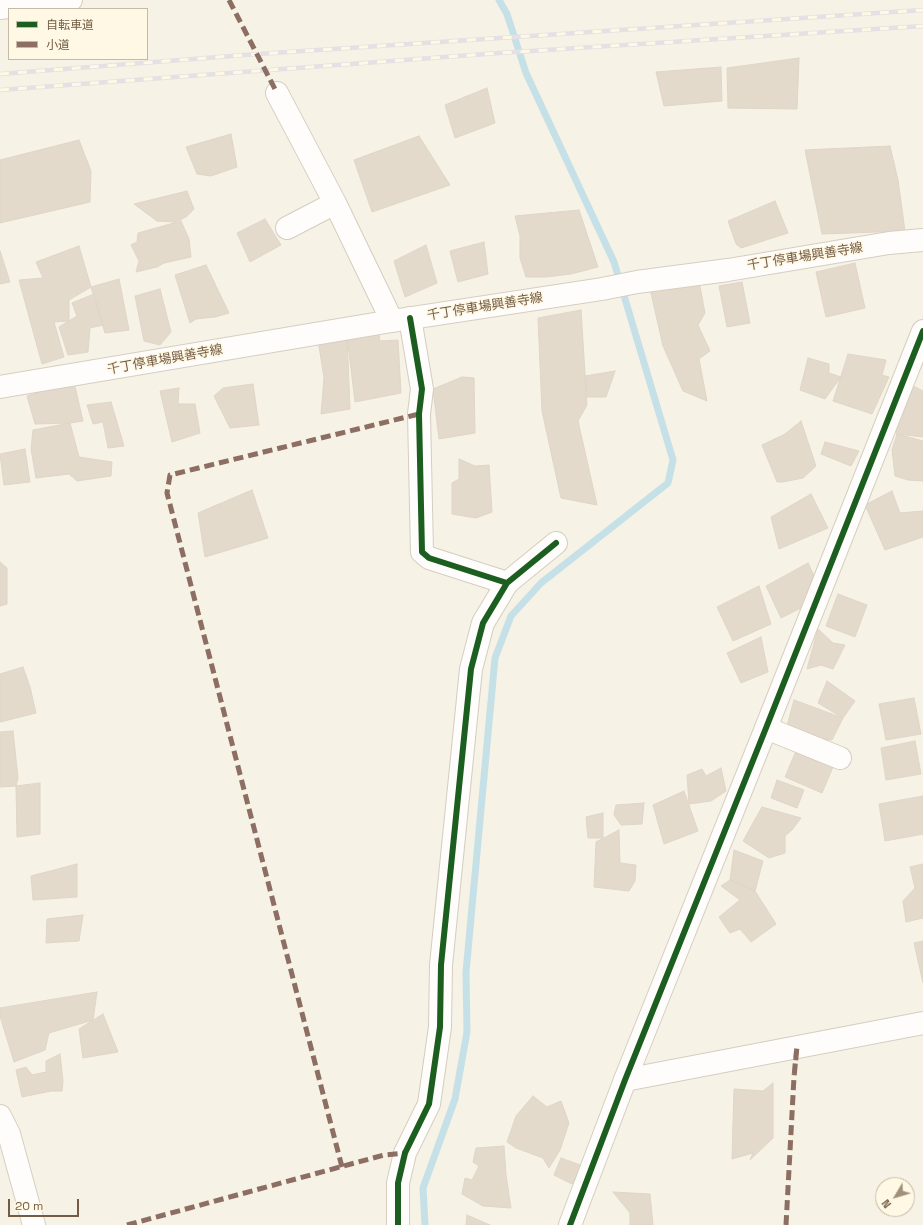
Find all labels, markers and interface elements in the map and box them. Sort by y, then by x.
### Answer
legend [8,8,148,60]
text: 自転車道 [46,17,94,33]
text: 小道 [46,37,70,53]
street label: 千丁停車場興善寺線 [746,240,864,274]
street label: 千丁停車場興善寺線 [426,290,544,324]
street label: 千丁停車場興善寺線 [106,342,224,378]
north arrow [875,1177,915,1217]
scale bar [10,1191,81,1217]
text: N [879,1197,894,1211]
text: 20 m [15,1198,43,1214]

